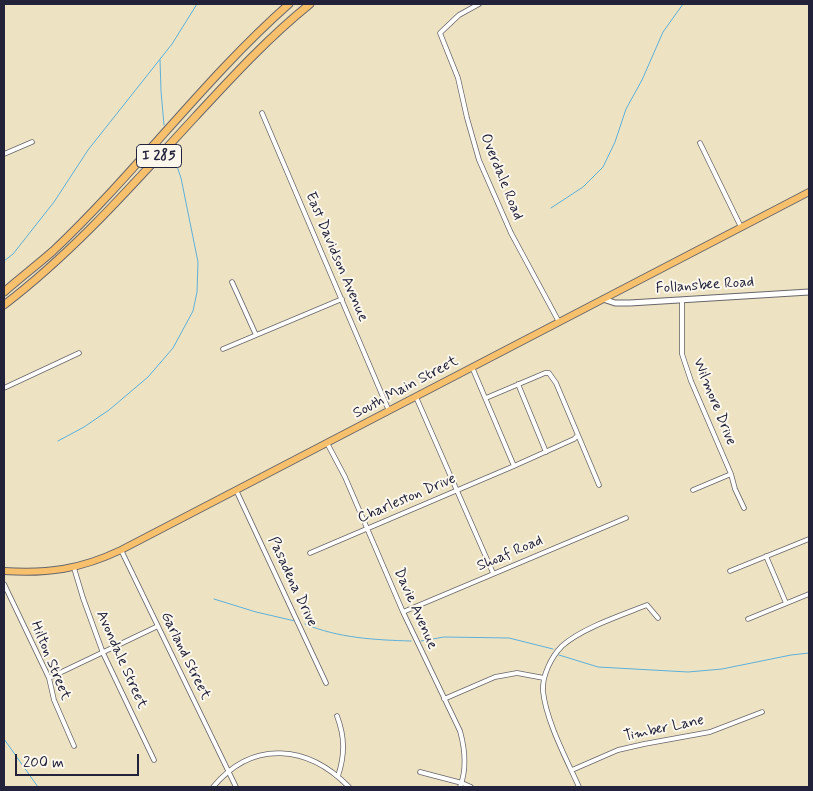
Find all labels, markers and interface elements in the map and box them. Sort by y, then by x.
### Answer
street label: Overdale Road [476,131,526,223]
road number: I 285 [136,144,182,168]
street label: East Davidson Avenue [301,189,371,325]
street label: Follansbee Road [655,274,755,298]
street label: South Main Street [350,353,462,423]
street label: Wilmore Drive [688,356,740,448]
street label: Charleston Drive [355,470,459,528]
street label: Shoaf Road [474,532,546,576]
street label: Pasadena Drive [263,534,321,630]
street label: Davie Avenue [389,566,441,652]
street label: Avondale Street [91,608,151,712]
street label: Garland Street [156,609,214,703]
street label: Hilton Street [26,619,74,703]
street label: Timber Lane [622,712,706,746]
scale bar [18,744,141,776]
text: 200 m [23,753,64,773]

